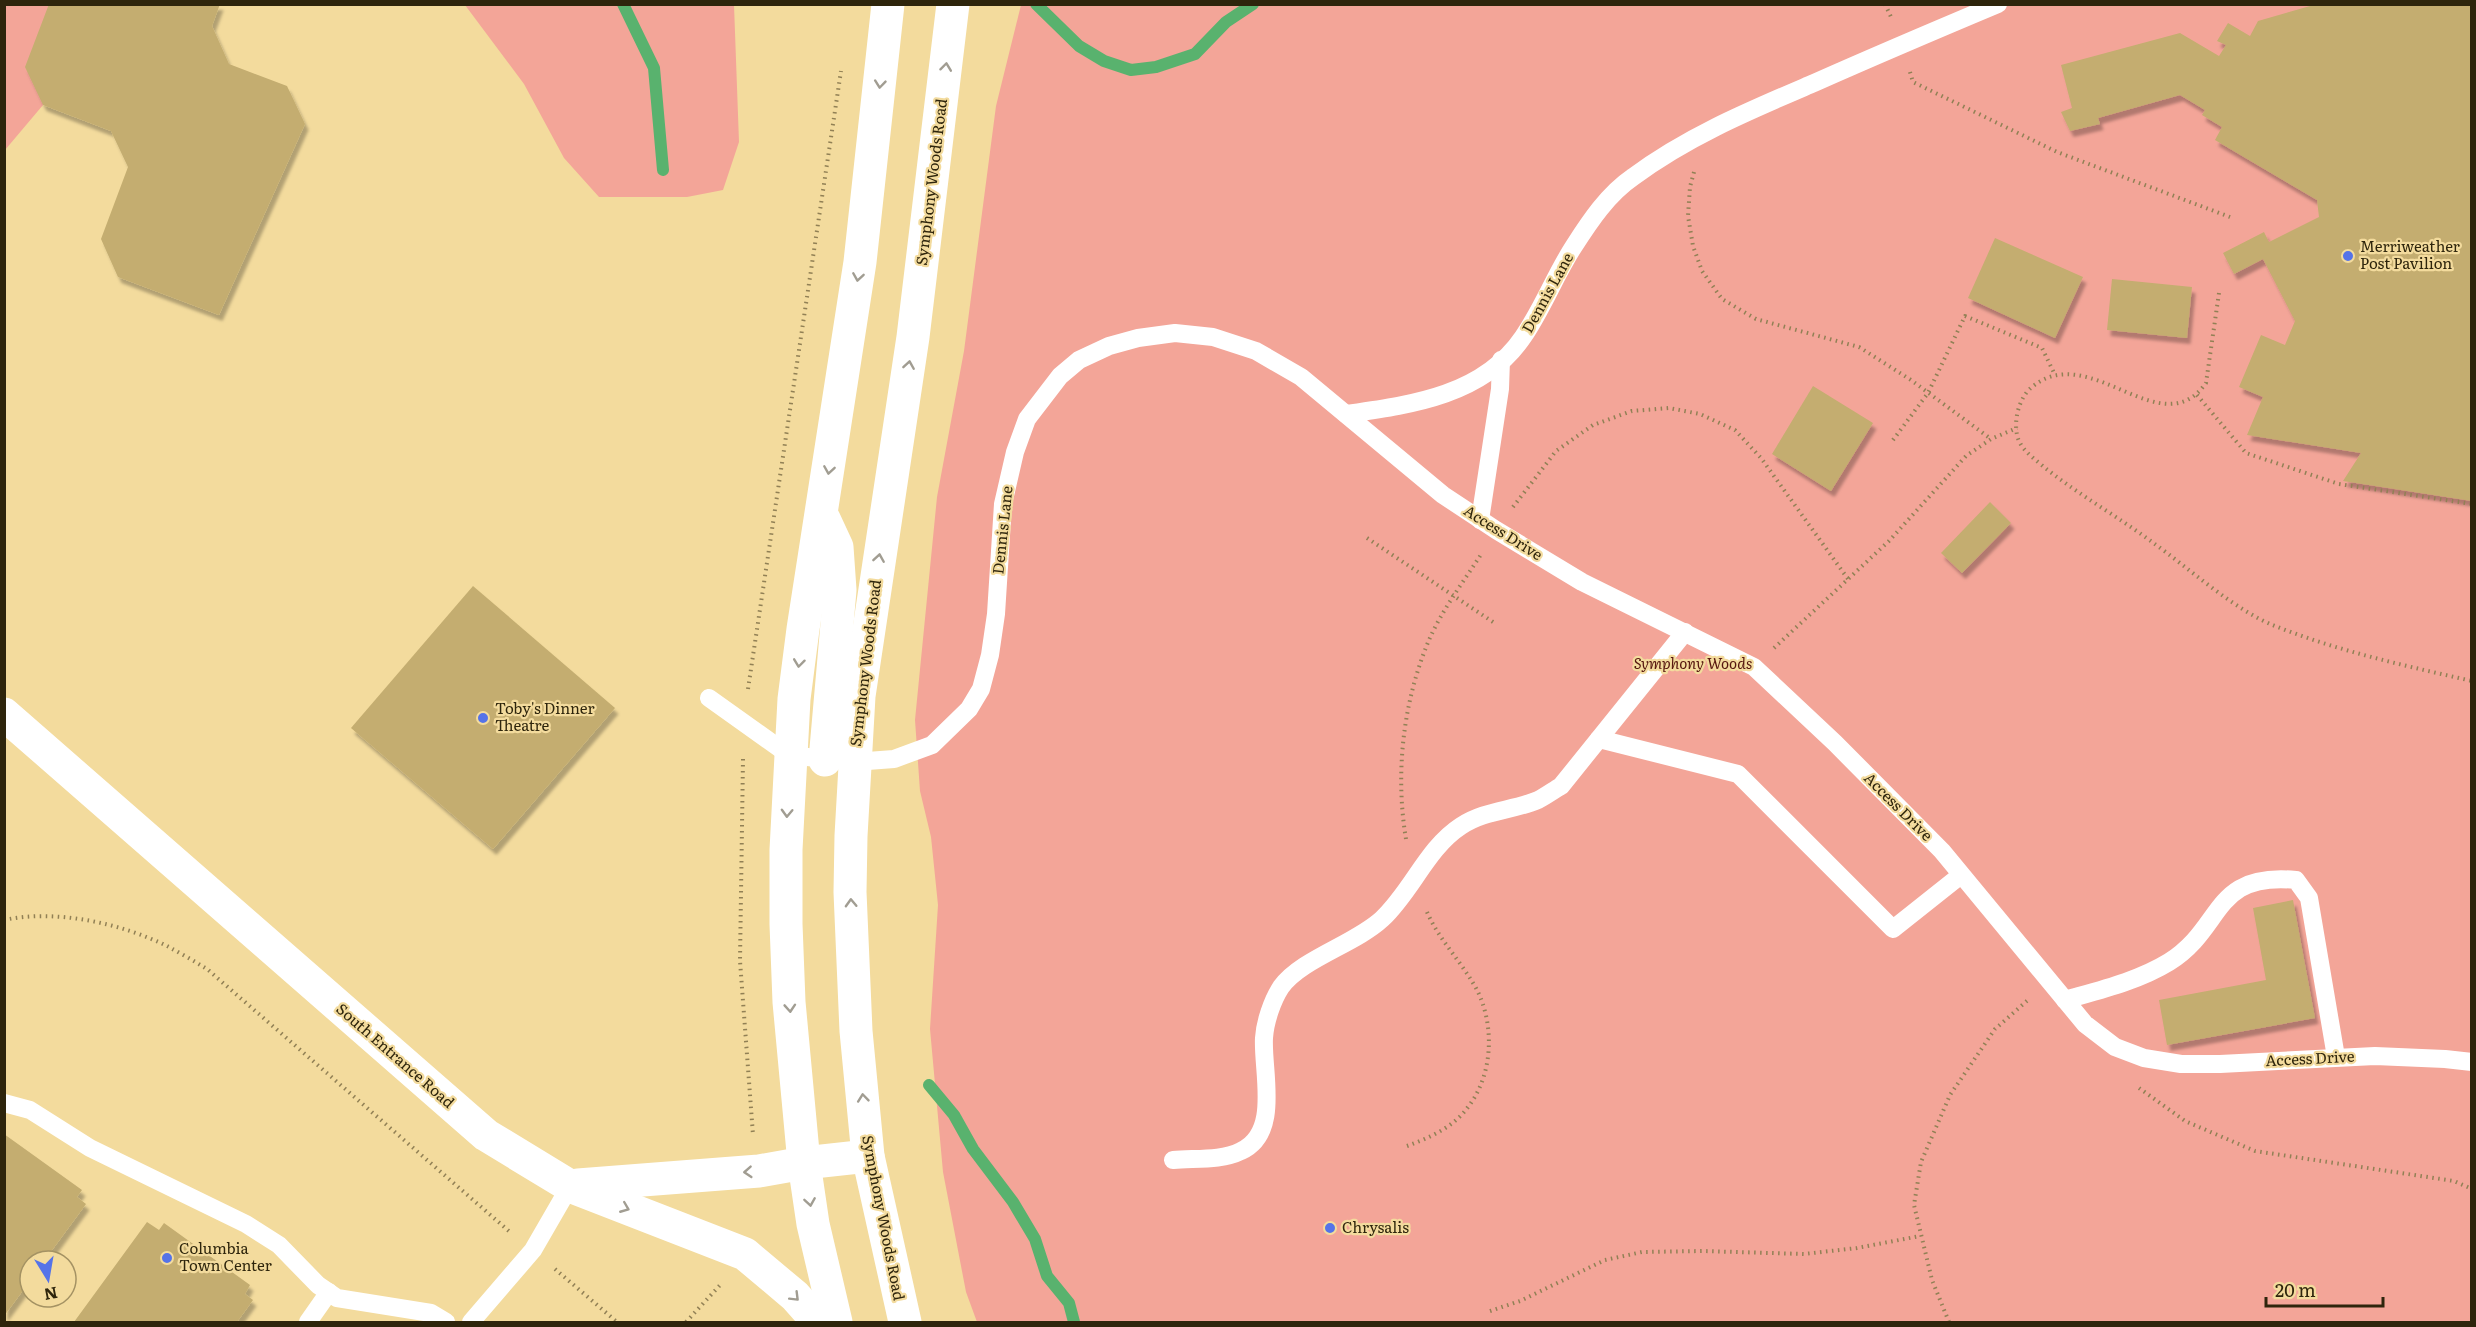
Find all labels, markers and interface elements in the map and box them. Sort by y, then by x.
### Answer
one-way arrow [939,63,951,72]
one-way arrow [874,79,887,88]
street label: Symphony Woods Road [909,97,952,267]
place label: Merriweather Post Pavilion [2360,234,2460,274]
street label: Dennis Lane [1515,248,1578,337]
marker: Merriweather Post Pavilion [2341,249,2355,263]
one-way arrow [852,272,865,282]
one-way arrow [902,361,914,370]
one-way arrow [823,466,835,475]
street label: Dennis Lane [985,484,1018,575]
street label: Access Drive [1460,498,1548,565]
one-way arrow [873,553,885,563]
street label: Symphony Woods Road [843,578,886,748]
park label: Symphony Woods [1634,651,1752,674]
one-way arrow [793,658,805,667]
place label: Toby's Dinner Theatre [495,696,595,736]
marker: Toby's Dinner Theatre [476,711,490,725]
street label: Access Drive [1859,766,1939,846]
one-way arrow [781,809,794,818]
one-way arrow [844,898,857,907]
street label: South Entrance Road [332,997,460,1113]
one-way arrow [783,1004,796,1013]
street label: Access Drive [2265,1044,2355,1071]
one-way arrow [857,1093,870,1102]
street label: Symphony Woods Road [857,1133,912,1302]
one-way arrow [744,1165,753,1178]
one-way arrow [803,1198,815,1207]
one-way arrow [619,1200,629,1213]
place label: Chrysalis [1342,1215,1409,1238]
marker: Chrysalis [1323,1221,1337,1235]
place label: Columbia Town Center [179,1236,272,1276]
north arrow [18,1249,78,1309]
marker: Columbia Town Center [160,1251,174,1265]
scale bar [2266,1270,2383,1308]
text: 20 m [2275,1276,2316,1303]
text: N [42,1282,60,1308]
one-way arrow [787,1289,798,1300]

